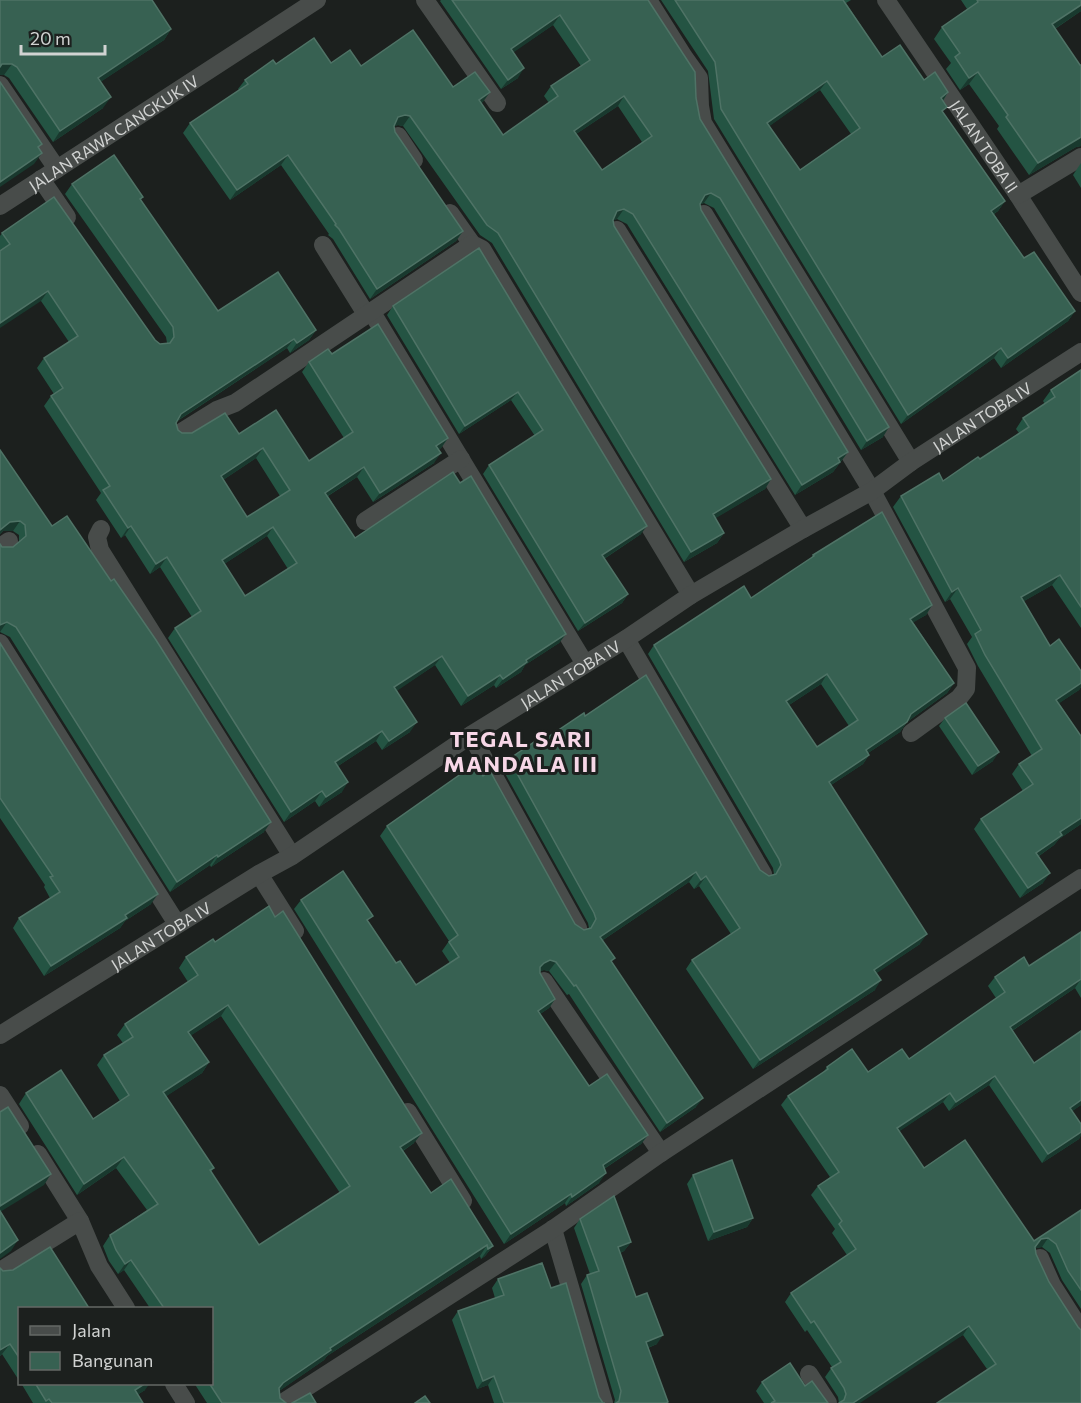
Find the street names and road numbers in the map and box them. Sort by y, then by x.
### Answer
street label: JALAN RAWA CANGKUK IV [25,70,202,195]
street label: JALAN TOBA II [947,96,1023,195]
street label: JALAN TOBA IV [929,377,1035,455]
street label: JALAN TOBA IV [517,636,623,712]
street label: JALAN TOBA IV [107,897,214,973]

